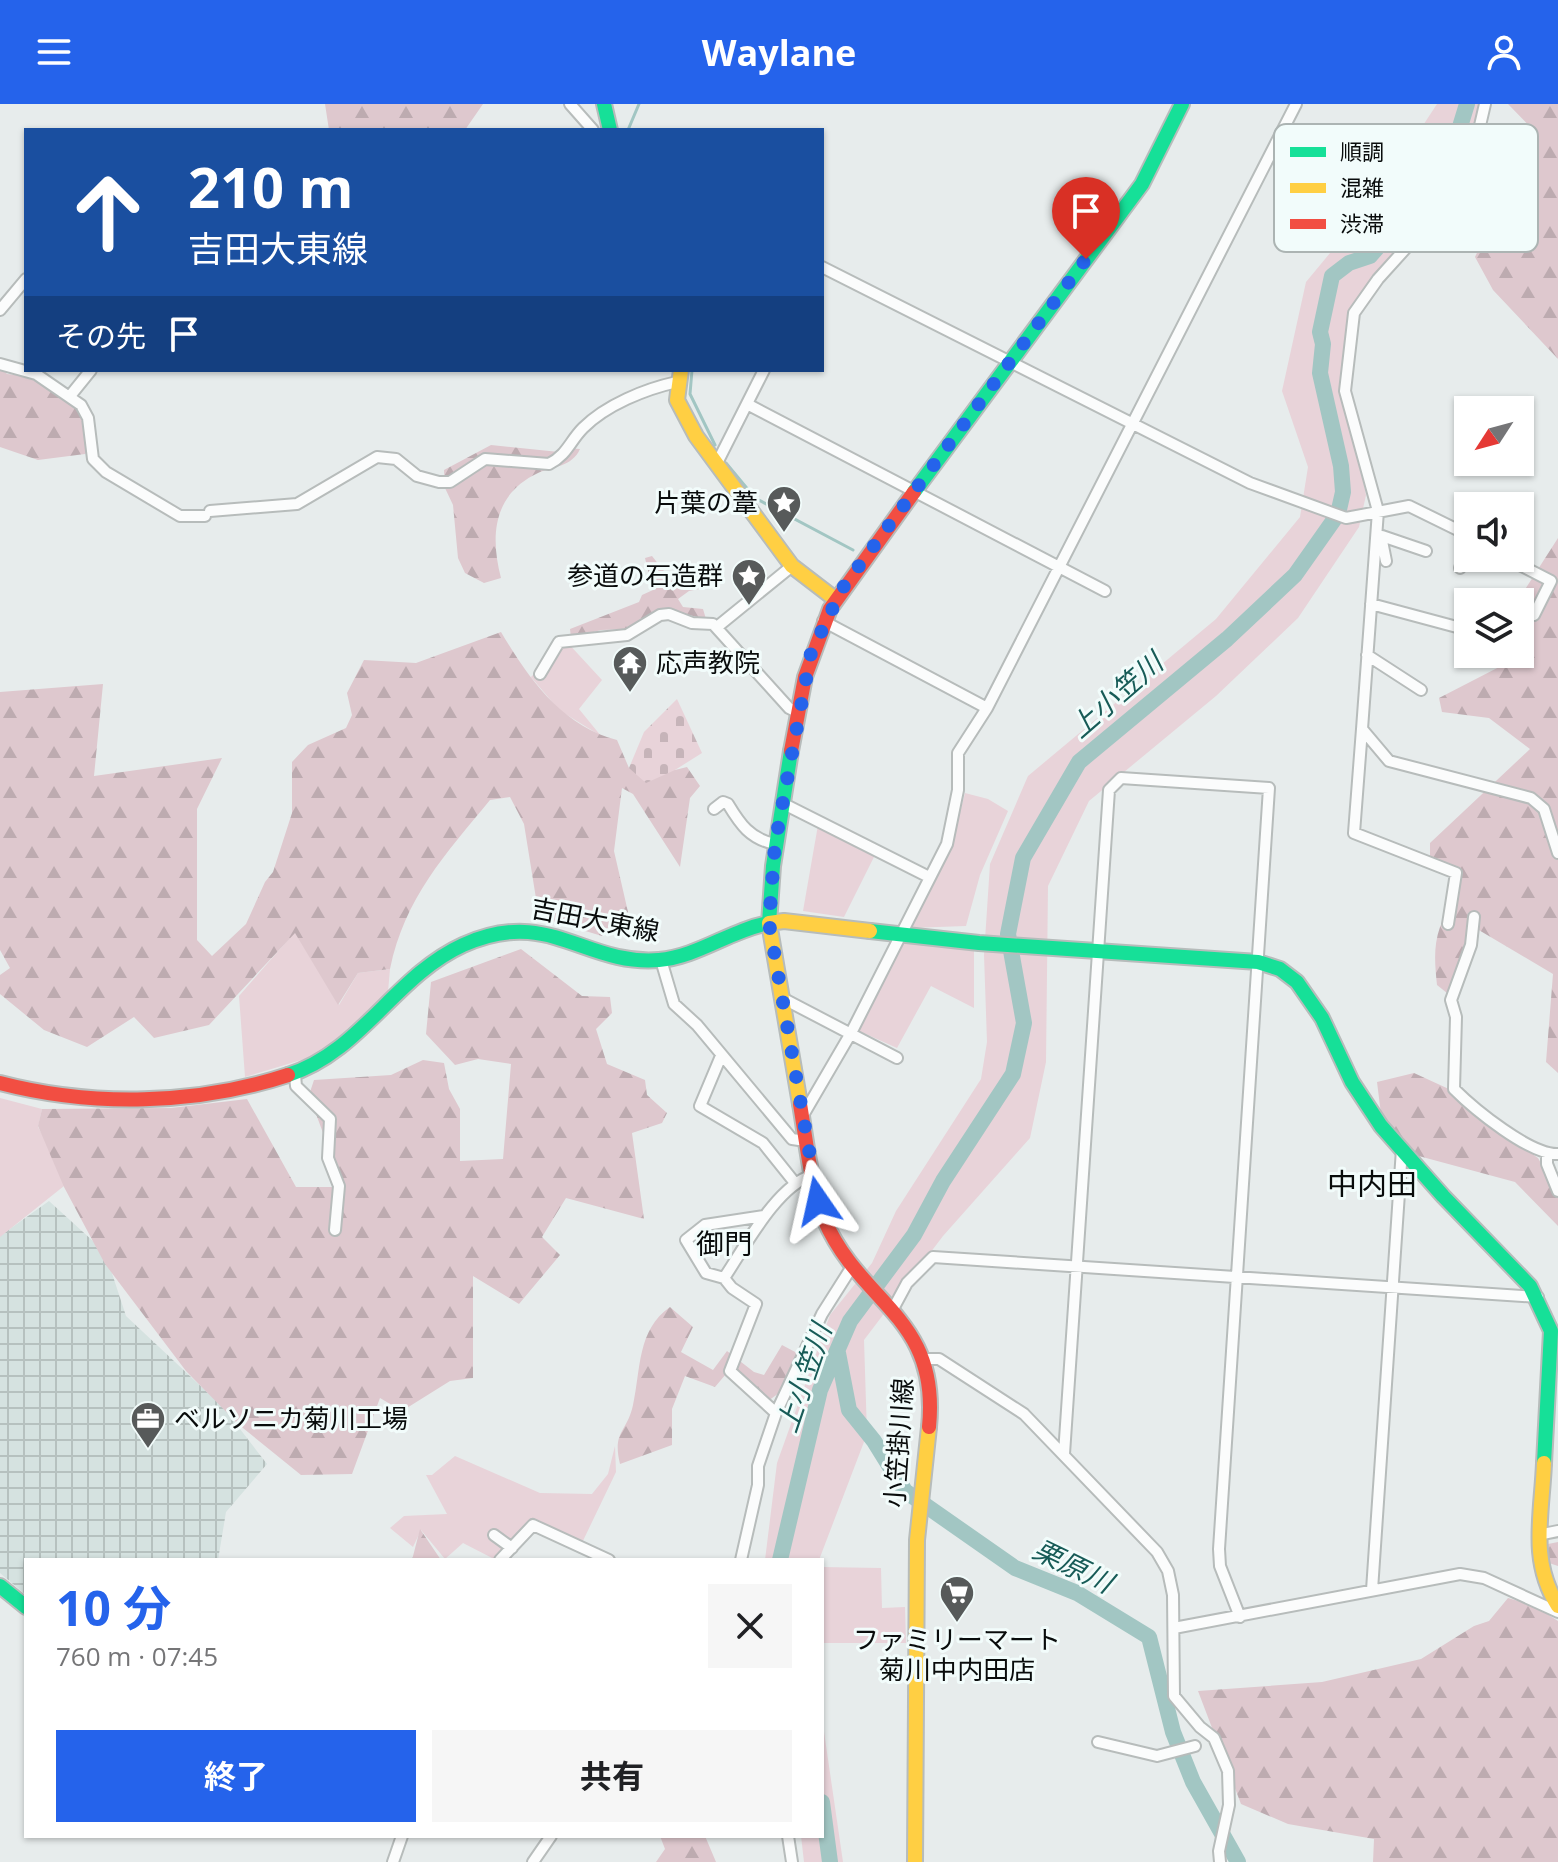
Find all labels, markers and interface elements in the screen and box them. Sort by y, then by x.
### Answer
text: Waylane [702,28,856,77]
icon: menu [32,30,76,74]
icon: person [1482,30,1526,74]
legend [1274,124,1538,252]
text: 順調 [1340,136,1384,166]
text: 210 m [188,148,354,224]
icon: ahead [56,160,160,264]
text: 混雑 [1340,172,1384,202]
pin [1052,177,1120,259]
icon: arrive [1064,189,1108,233]
text: 渋滞 [1340,208,1384,238]
text: 吉田大東線 [188,224,368,273]
icon: arrive [162,312,206,356]
text: その先 [56,315,146,356]
north arrow [1454,396,1534,476]
map controls [1454,396,1534,668]
place label: 片葉の葦 [654,484,758,520]
place icon: 片葉の葦 [765,484,803,534]
button: sound [1454,492,1534,572]
place label: 参道の石造群 [567,557,723,593]
place icon: 参道の石造群 [730,557,768,607]
button: layers [1454,588,1534,668]
water label: 上小笠川 [1061,641,1172,745]
temple icon: 応声教院 [611,644,649,694]
place label: 応声教院 [656,644,760,680]
street label: 吉田大東線 [528,889,662,949]
position arrow [776,1159,860,1243]
district label: 中内田 [1327,1163,1417,1204]
district label: 御門 [696,1224,752,1262]
water label: 上小笠川 [767,1316,840,1437]
street label: 小笠掛川線 [876,1377,920,1509]
office icon: ベルソニカ菊川工場 [129,1400,167,1450]
place label: ベルソニカ菊川工場 [174,1400,408,1436]
water label: 栗原川 [1027,1530,1122,1602]
supermarket icon: ファミリーマート 菊川中内田店 [938,1574,976,1624]
text: 10 分 [56,1575,171,1640]
button: close [708,1584,792,1668]
place label: ファミリーマート 菊川中内田店 [853,1621,1061,1687]
text: 760 m · 07:45 [56,1638,218,1674]
button: 終了 [56,1730,416,1822]
button: 共有 [432,1730,792,1822]

